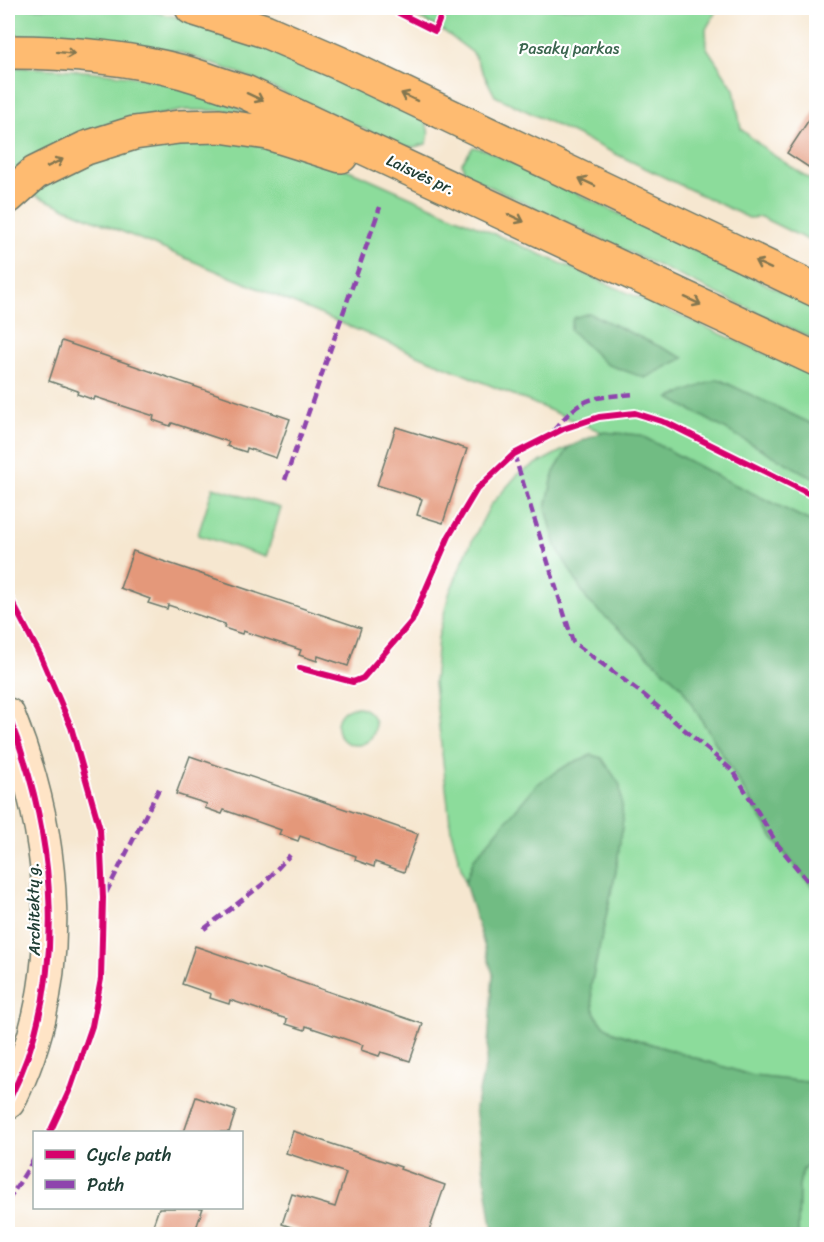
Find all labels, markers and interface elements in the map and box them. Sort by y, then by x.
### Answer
park label: Pasakų parkas [519,34,620,63]
one-way arrow [55,48,75,59]
one-way arrow [400,91,418,103]
one-way arrow [246,92,264,103]
street label: Laisvės pr. [381,146,460,203]
one-way arrow [46,157,64,169]
one-way arrow [578,175,596,187]
one-way arrow [506,213,524,225]
one-way arrow [755,258,773,270]
one-way arrow [683,295,701,307]
street label: Architektų g. [18,862,49,957]
legend [33,1131,243,1209]
text: Cycle path [87,1139,171,1171]
text: Path [87,1169,124,1201]

